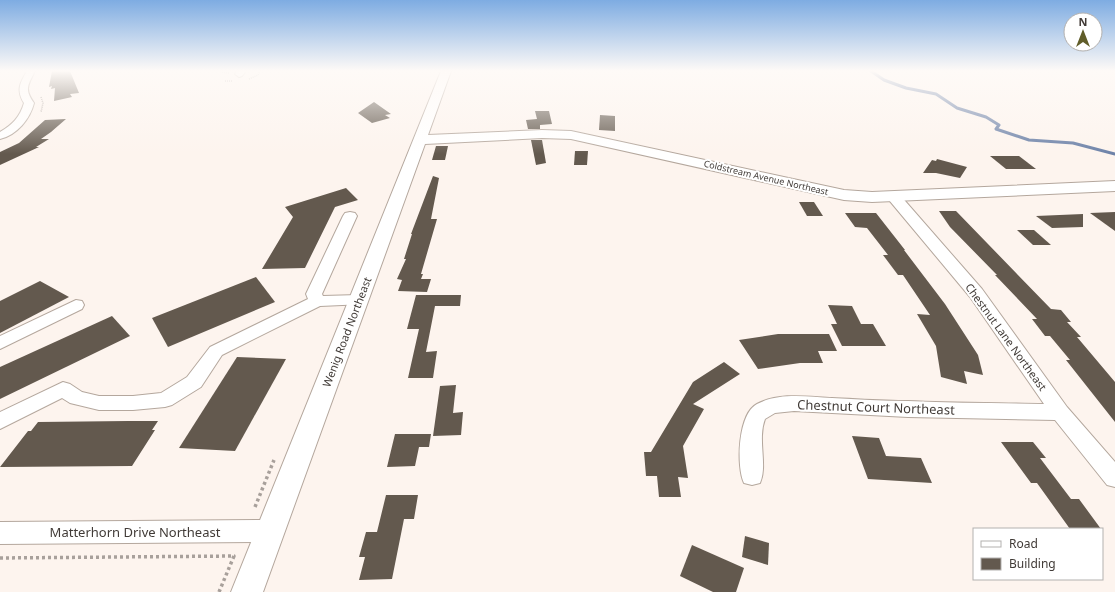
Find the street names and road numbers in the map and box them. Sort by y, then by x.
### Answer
street label: Coldstream Avenue Northeast [703,157,830,198]
street label: Wenig Road Northeast [319,275,374,389]
street label: Chestnut Lane Northeast [962,280,1051,393]
street label: Chestnut Court Northeast [797,395,955,419]
street label: Matterhorn Drive Northeast [50,523,221,541]

